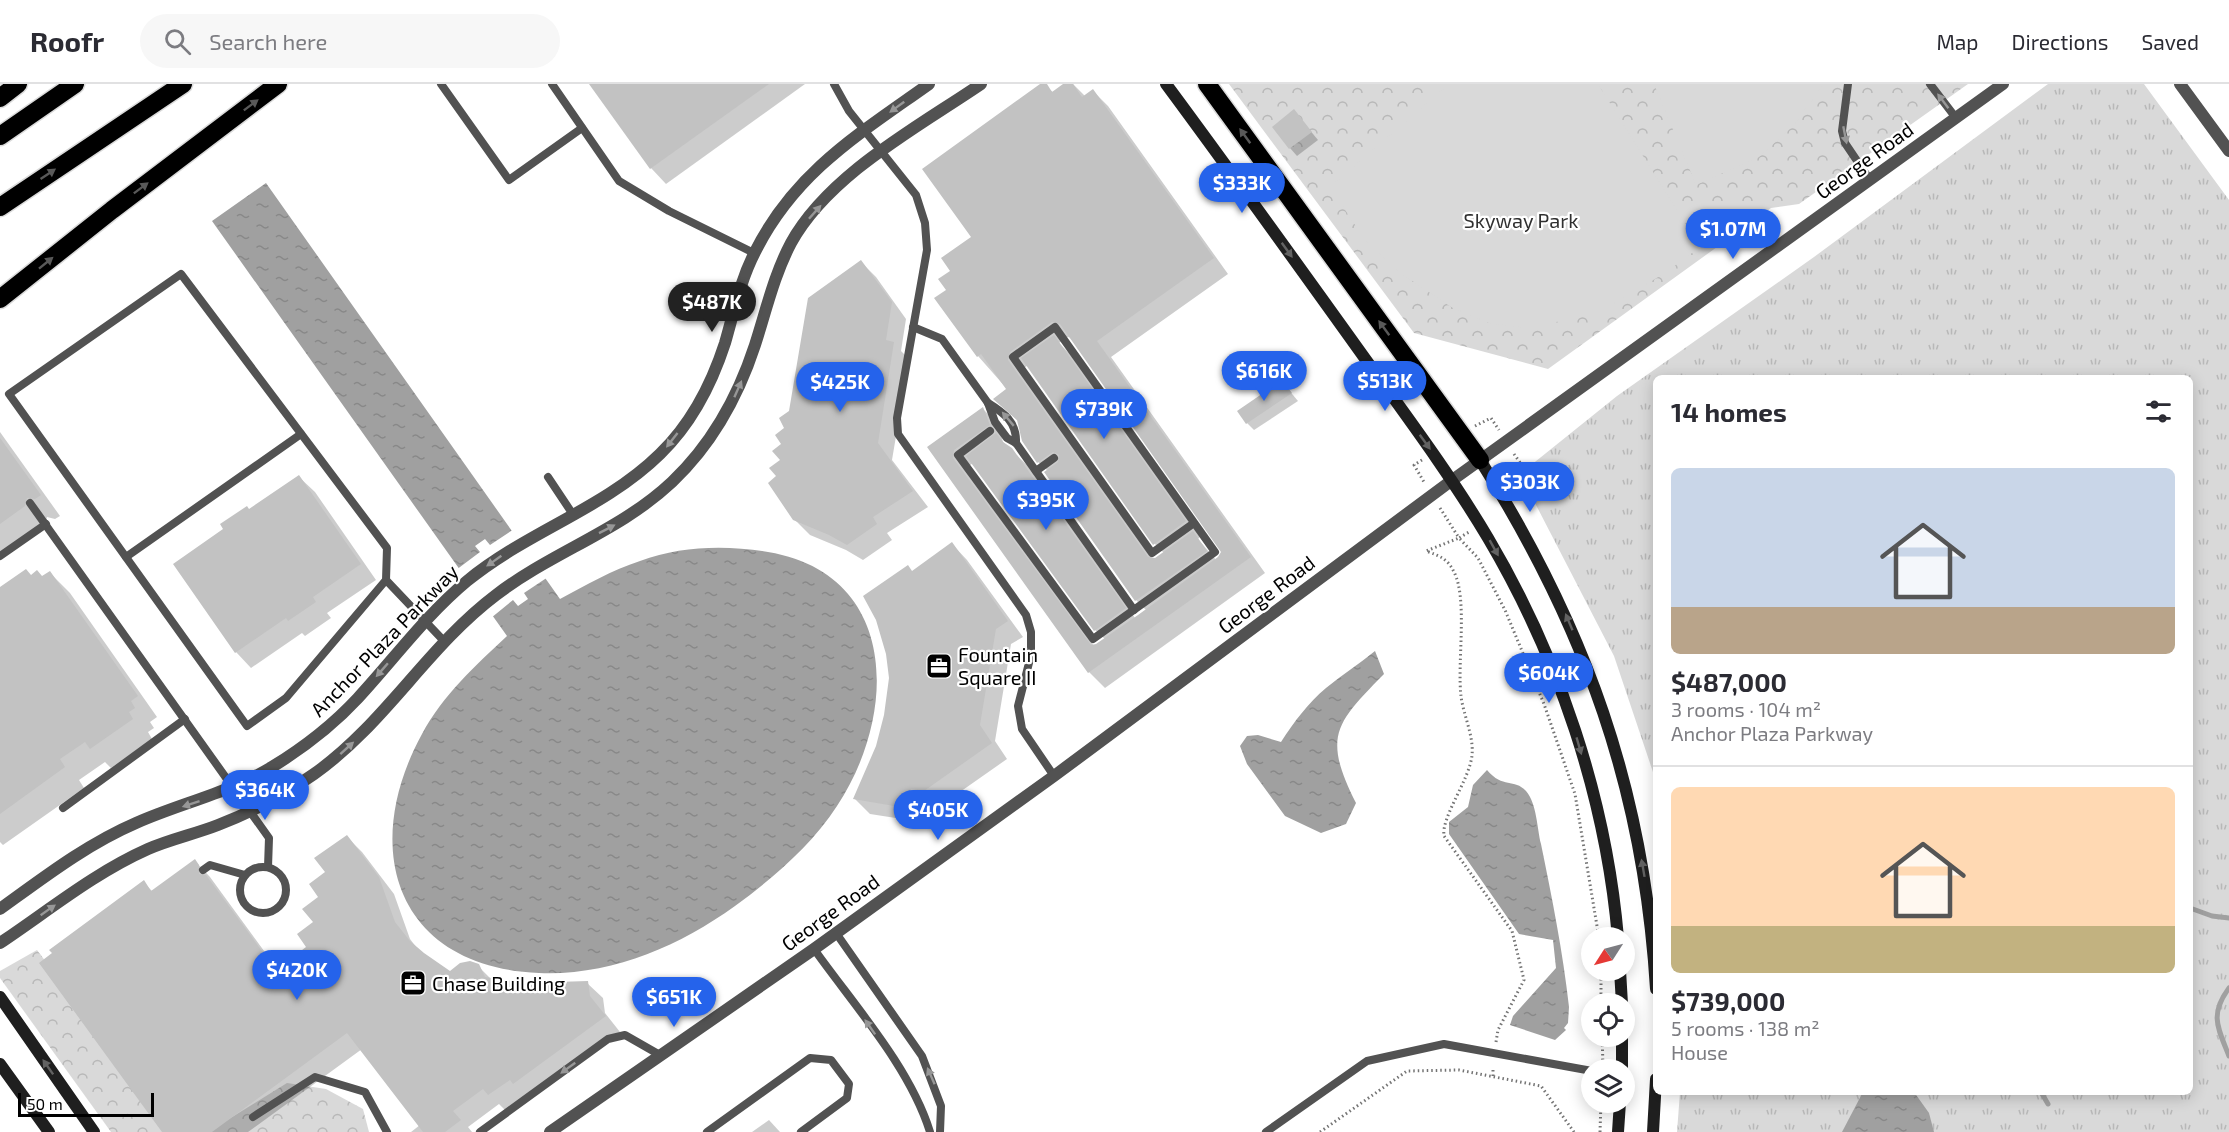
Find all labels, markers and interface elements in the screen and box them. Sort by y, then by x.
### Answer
search box [140,14,560,68]
text: Roofr [30,24,104,58]
icon: search [161,25,194,58]
text: Search here [209,28,327,54]
text: Map [1936,29,1979,54]
text: Directions [2012,29,2108,54]
text: Saved [2141,29,2199,54]
one-way arrow [1937,93,1949,109]
one-way arrow [243,99,258,111]
one-way arrow [889,101,905,113]
street label: George Road [1810,117,1918,203]
one-way arrow [1840,126,1849,145]
one-way arrow [1239,129,1251,145]
pin: $333K [1200,163,1284,214]
one-way arrow [40,169,56,180]
text: $333K [1213,170,1271,194]
one-way arrow [132,182,148,194]
one-way arrow [808,205,821,220]
park label: Skyway Park [1464,208,1578,232]
pin: $1.07M [1684,209,1782,260]
text: $1.07M [1700,216,1766,240]
one-way arrow [1281,242,1293,258]
one-way arrow [38,257,53,269]
pin: $487K [670,282,754,333]
text: $487K [682,289,742,313]
one-way arrow [1378,321,1390,337]
pin: $616K [1222,351,1306,402]
text: $616K [1236,358,1292,382]
pin: $513K [1343,361,1427,412]
pin: $425K [798,362,882,413]
text: $513K [1357,368,1413,392]
text: $425K [810,369,870,393]
one-way arrow [733,380,743,398]
pin: $739K [1062,389,1146,440]
icon: filters [2142,395,2175,428]
text: $739K [1075,396,1133,420]
text: 14 homes [1671,396,1787,427]
one-way arrow [1002,412,1015,427]
one-way arrow [666,432,679,448]
one-way arrow [1419,434,1431,450]
pin: $303K [1488,462,1572,513]
text: $303K [1500,469,1560,493]
pin: $395K [1004,480,1088,531]
text: $395K [1017,487,1075,511]
icon: home [1869,507,1977,615]
one-way arrow [599,524,616,534]
one-way arrow [1489,540,1499,557]
street label: George Road [1213,550,1319,638]
one-way arrow [486,555,502,566]
street label: Anchor Plaza Parkway [305,559,463,721]
one-way arrow [1564,613,1573,631]
place label: Fountain Square II [958,642,1038,689]
office icon: Fountain Square II [924,651,954,681]
pin: $604K [1507,653,1591,704]
text: $604K [1518,660,1580,684]
one-way arrow [376,662,389,678]
text: $487,000 [1671,666,1787,697]
text: 3 rooms · 104 m² [1671,697,1821,721]
text: Anchor Plaza Parkway [1671,721,1873,745]
one-way arrow [1575,737,1584,755]
one-way arrow [339,741,354,755]
pin: $364K [223,770,307,821]
text: $364K [235,777,295,801]
pin: $405K [896,790,980,841]
text: $405K [908,797,968,821]
one-way arrow [182,799,200,809]
icon: home [1869,826,1977,934]
one-way arrow [1638,859,1647,878]
street label: George Road [776,869,884,955]
one-way arrow [40,905,56,916]
north arrow [1581,927,1635,981]
map controls [1581,927,1635,1113]
pin: $420K [255,950,339,1001]
text: $420K [266,957,328,981]
office icon: Chase Building [398,968,428,998]
place label: Chase Building [432,971,565,995]
pin: $651K [632,977,716,1028]
text: $651K [646,984,702,1008]
text: $739,000 [1671,985,1785,1016]
button: locate [1581,993,1635,1047]
text: 5 rooms · 138 m² [1671,1016,1819,1040]
one-way arrow [864,1020,876,1036]
text: House [1671,1040,1728,1064]
one-way arrow [42,1059,54,1075]
button: layers [1581,1059,1635,1113]
one-way arrow [561,1062,577,1074]
one-way arrow [926,1067,935,1084]
scale bar [18,1090,154,1118]
text: 50 m [27,1094,63,1113]

